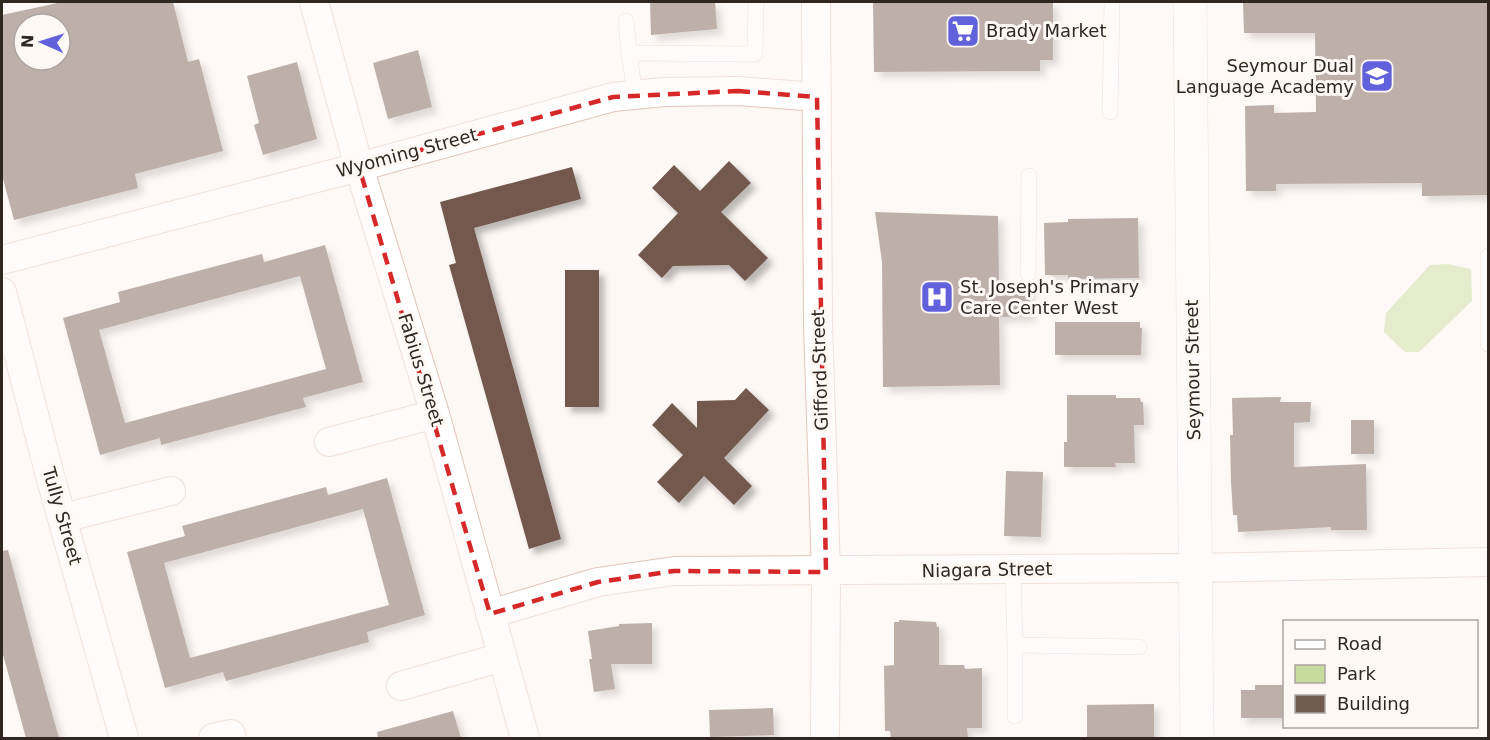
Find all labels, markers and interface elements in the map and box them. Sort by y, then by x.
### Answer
north arrow [12,12,72,72]
supermarket icon: Brady Market [945,13,981,49]
place label: Brady Market [986,20,1106,41]
text: N [18,34,37,48]
place label: Seymour Dual Language Academy [1176,55,1354,97]
school or university icon: Seymour Dual Language Academy [1359,58,1395,94]
street label: Wyoming Street [334,124,480,181]
place label: St. Joseph's Primary Care Center West [960,276,1139,318]
hospital icon: St. Joseph's Primary Care Center West [919,279,955,315]
street label: Seymour Street [1181,299,1204,441]
street label: Gifford Street [807,309,832,431]
street label: Fabius Street [394,311,449,429]
street label: Tully Street [38,464,86,567]
street label: Niagara Street [921,558,1053,581]
legend [1283,620,1478,728]
text: Road [1337,633,1382,654]
text: Park [1337,663,1376,684]
text: Building [1337,693,1410,714]

